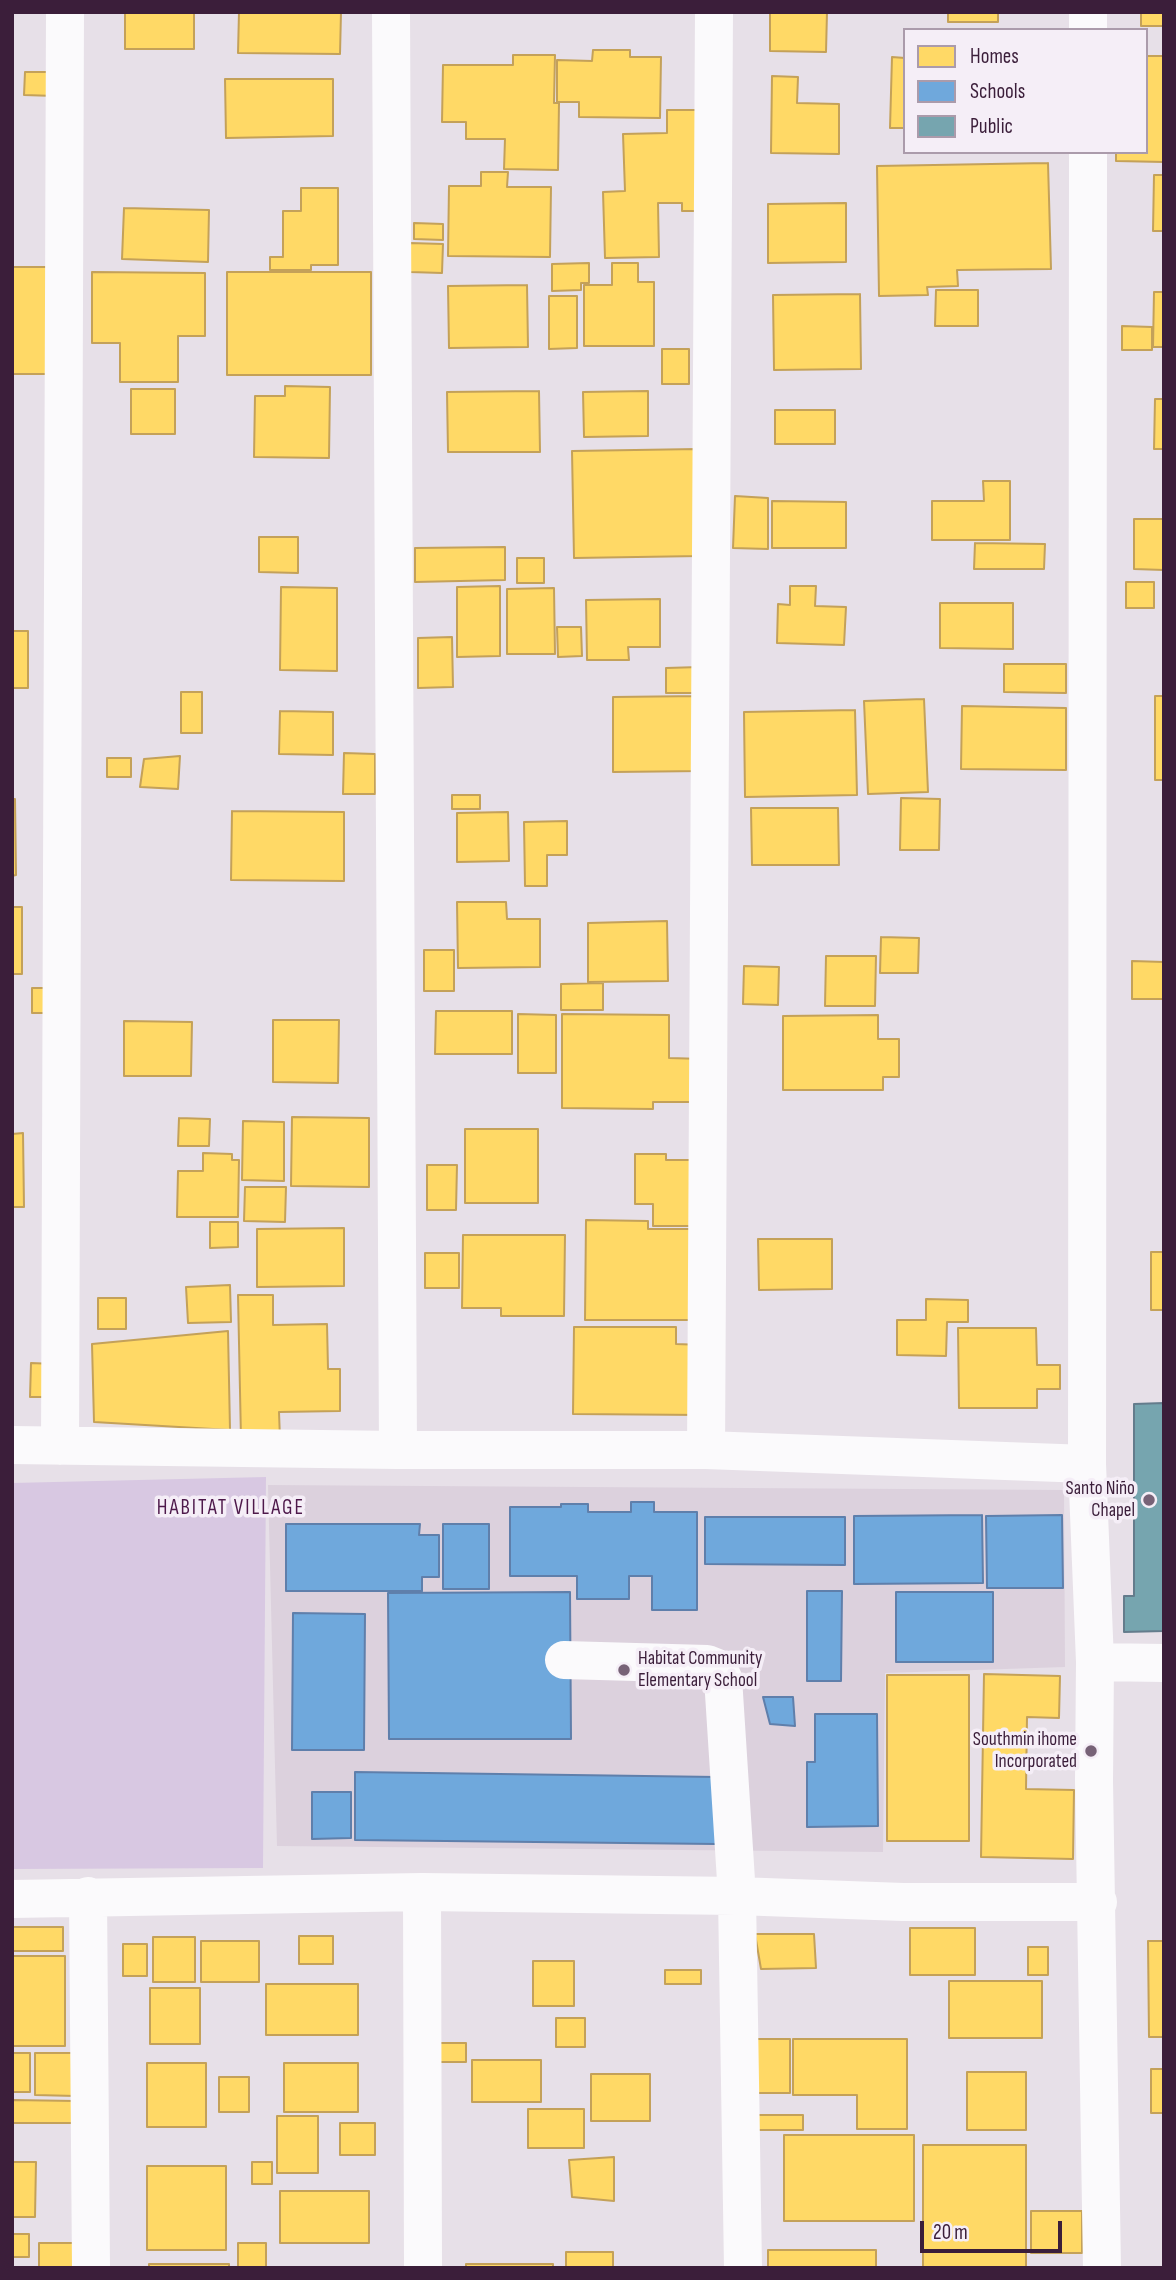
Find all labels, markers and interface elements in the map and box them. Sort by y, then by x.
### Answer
legend [903,28,1148,154]
text: Homes [970,44,1019,69]
text: Schools [970,79,1025,104]
text: Public [970,114,1013,139]
place label: Santo Niño Chapel [1065,1478,1135,1522]
marker: Santo Niño Chapel [1141,1492,1157,1508]
district label: HABITAT VILLAGE [159,1496,303,1522]
place label: Habitat Community Elementary School [638,1648,762,1692]
marker: Habitat Community Elementary School [616,1662,632,1678]
place label: Southmin ihome Incorporated [973,1729,1077,1773]
marker: Southmin ihome Incorporated [1083,1743,1099,1759]
scale bar [924,2206,1066,2250]
text: 20 m [933,2220,968,2245]

